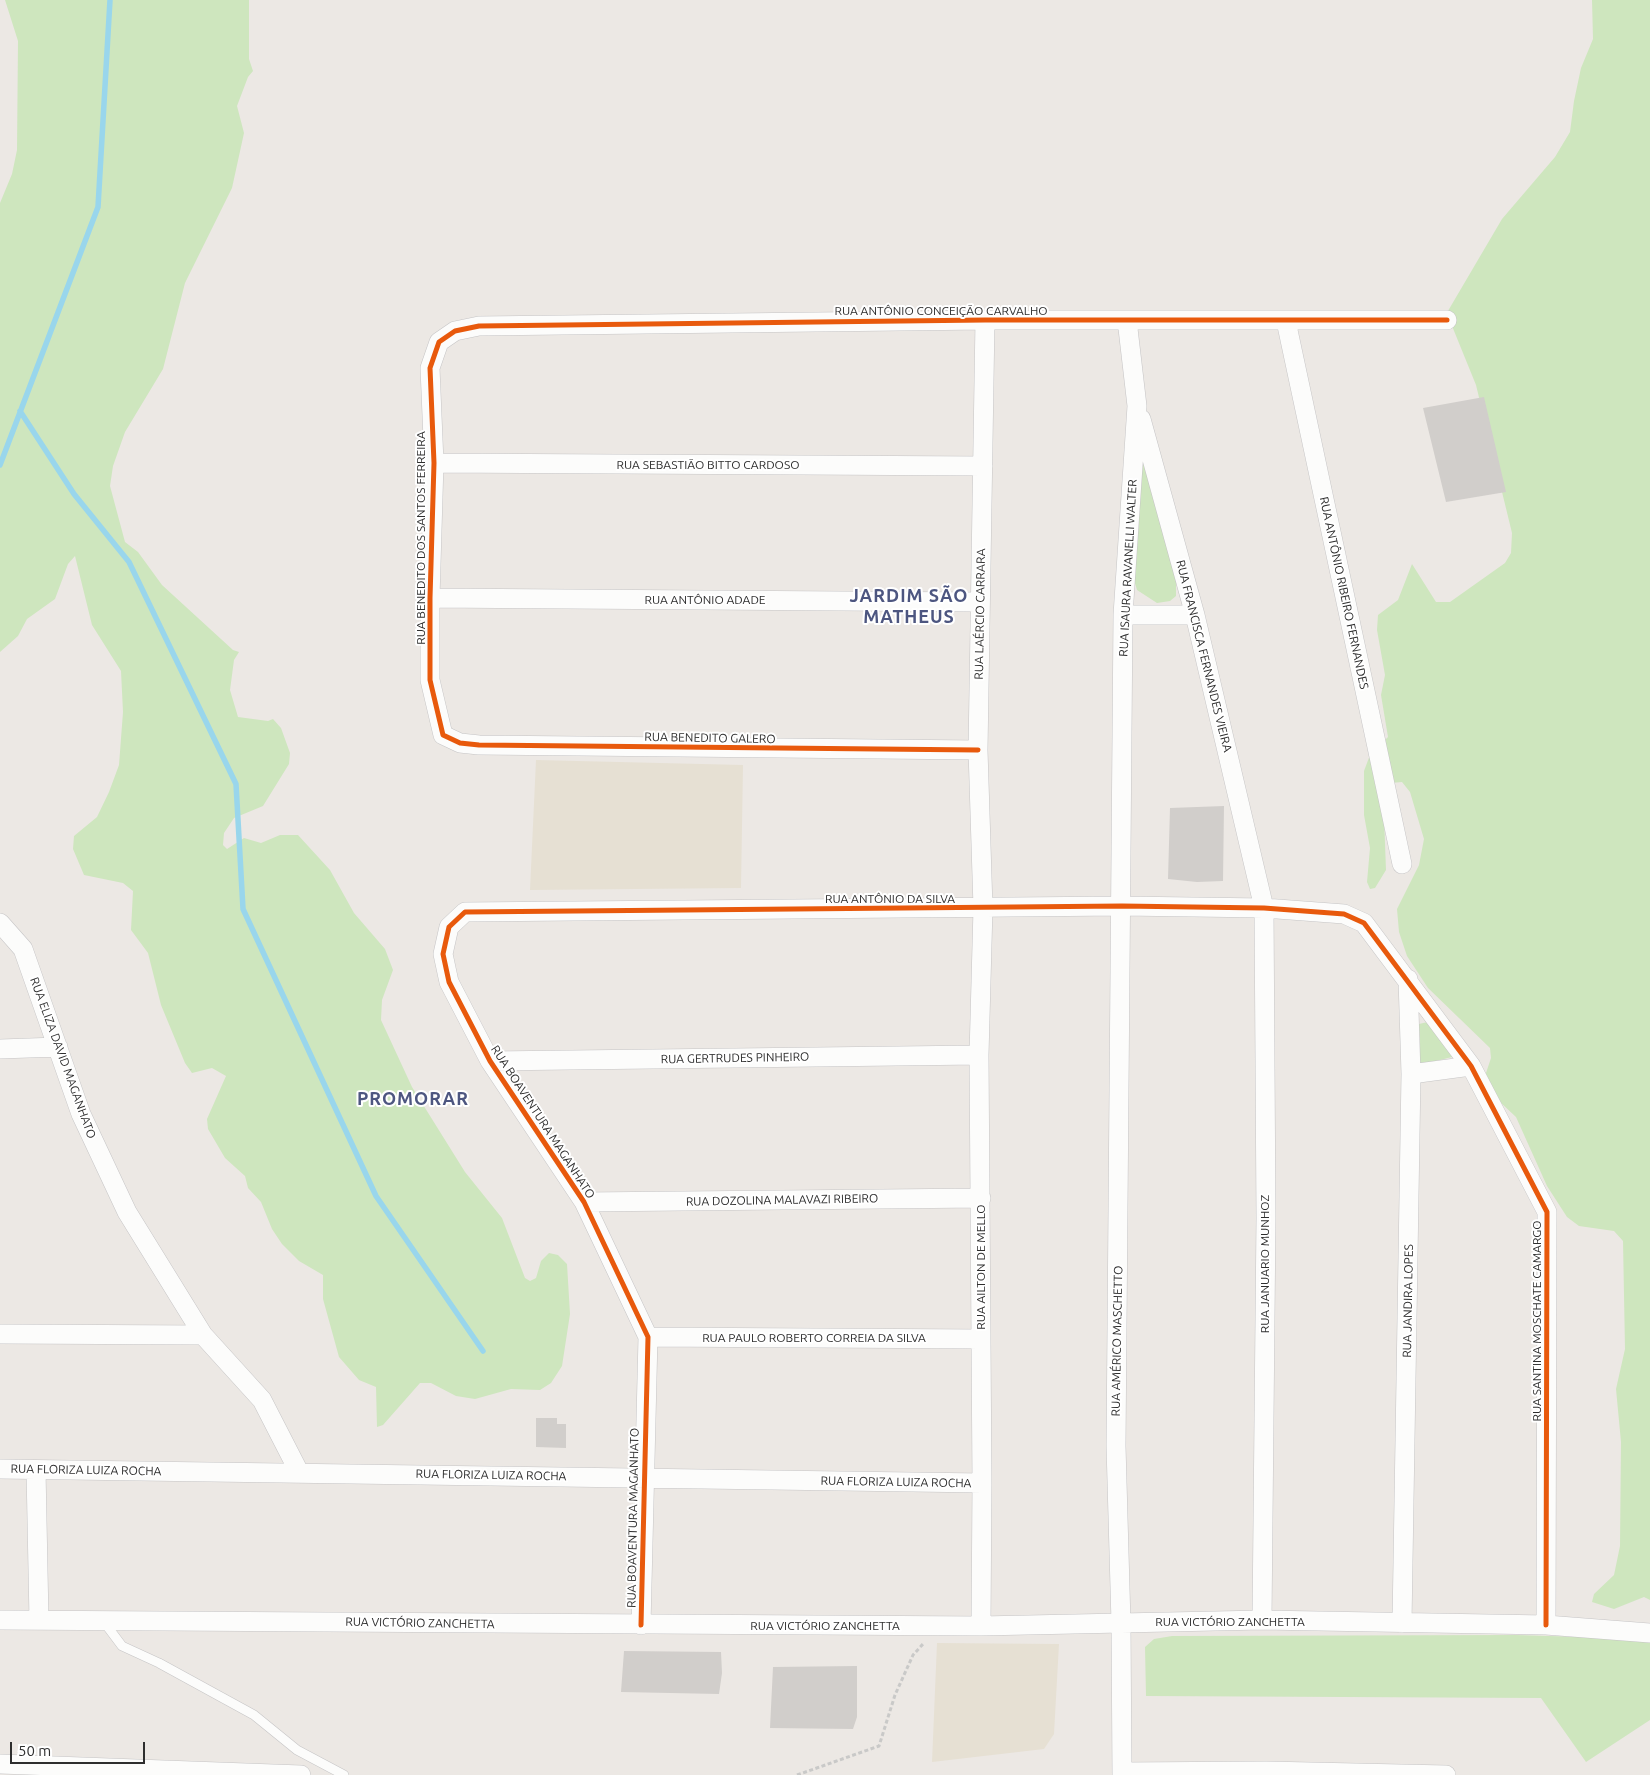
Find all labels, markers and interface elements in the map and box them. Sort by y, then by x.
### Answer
street label: RUA ANTÔNIO CONCEIÇÃO CARVALHO [834,304,1048,318]
street label: RUA BENEDITO DOS SANTOS FERREIRA [414,431,428,645]
street label: RUA SEBASTIÃO BITTO CARDOSO [616,458,800,472]
street label: RUA ISAURA RAVANELLI WALTER [1116,479,1140,657]
street label: RUA ANTÔNIO RIBEIRO FERNANDES [1317,495,1371,691]
street label: RUA LAÉRCIO CARRARA [972,548,988,680]
street label: RUA FRANCISCA FERNANDES VIEIRA [1173,558,1235,754]
district label: JARDIM SÃO MATHEUS [848,585,970,628]
street label: RUA ANTÔNIO ADADE [644,593,766,607]
street label: RUA BENEDITO GALERO [644,730,776,746]
street label: RUA ANTÔNIO DA SILVA [825,892,955,906]
street label: RUA ELIZA DAVID MAGANHATO [27,975,99,1141]
street label: RUA BOAVENTURA MAGANHATO [488,1043,598,1201]
street label: RUA GERTRUDES PINHEIRO [661,1050,809,1066]
district label: PROMORAR [356,1088,470,1110]
street label: RUA DOZOLINA MALAVAZI RIBEIRO [686,1191,878,1209]
street label: RUA JANUARIO MUNHOZ [1258,1195,1272,1333]
street label: RUA AILTON DE MELLO [974,1204,988,1330]
street label: RUA SANTINA MOSCHATE CAMARGO [1530,1220,1544,1422]
street label: RUA JANDIRA LOPES [1400,1244,1416,1358]
street label: RUA AMÉRICO MASCHETTO [1108,1265,1126,1417]
street label: RUA PAULO ROBERTO CORREIA DA SILVA [702,1331,926,1345]
street label: RUA BOAVENTURA MAGANHATO [624,1428,642,1608]
street label: RUA FLORIZA LUIZA ROCHA [10,1461,162,1479]
street label: RUA FLORIZA LUIZA ROCHA [415,1466,567,1484]
street label: RUA FLORIZA LUIZA ROCHA [820,1473,972,1491]
street label: RUA VICTÓRIO ZANCHETTA [345,1614,495,1632]
street label: RUA VICTÓRIO ZANCHETTA [1155,1615,1305,1629]
street label: RUA VICTÓRIO ZANCHETTA [750,1619,900,1633]
scale bar [12,1732,148,1764]
text: 50 m [18,1742,51,1759]

